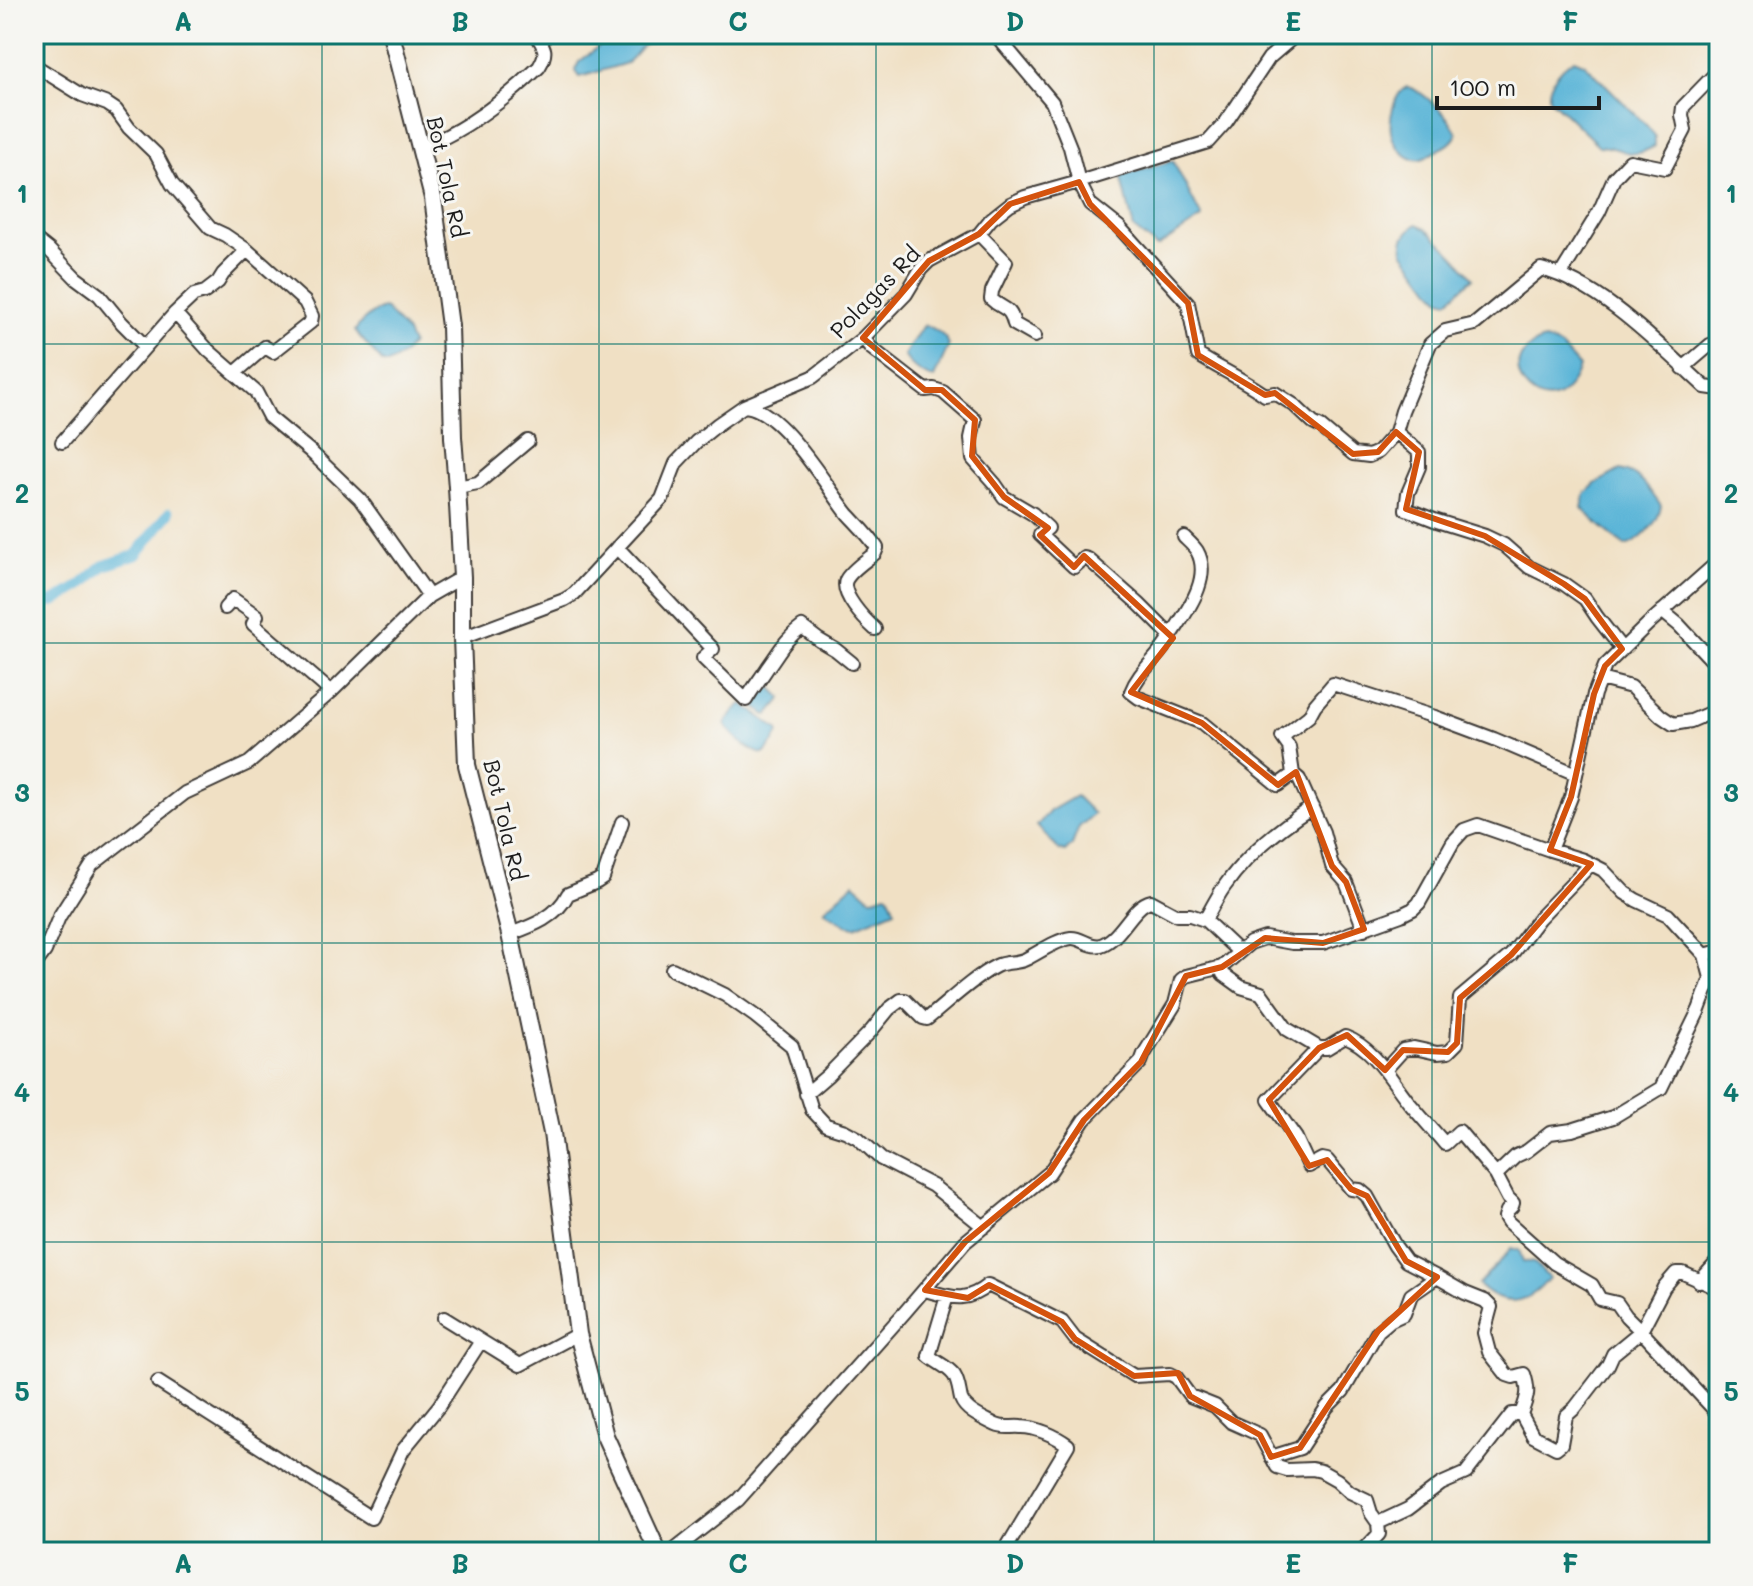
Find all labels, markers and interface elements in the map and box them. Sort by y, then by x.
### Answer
text: A [174,4,192,38]
text: B [451,4,469,38]
text: C [728,4,748,38]
text: D [1006,4,1024,38]
text: E [1285,4,1301,38]
text: F [1562,4,1578,38]
scale bar [1437,60,1599,110]
text: 100 m [1449,71,1516,102]
street label: Bot Tola Rd [421,114,474,240]
text: 1 [16,176,28,210]
text: 1 [1725,176,1737,210]
street label: Polagas Rd [823,239,926,344]
text: 2 [15,476,29,510]
text: 2 [1724,476,1738,510]
street label: Bot Tola Rd [478,757,533,883]
text: 3 [14,775,30,809]
text: 3 [1723,775,1739,809]
text: 4 [14,1075,30,1109]
text: 4 [1723,1075,1739,1109]
text: 5 [14,1374,30,1408]
text: 5 [1723,1374,1739,1408]
text: A [174,1546,192,1580]
text: B [451,1546,469,1580]
text: C [728,1546,748,1580]
text: D [1006,1546,1024,1580]
text: E [1285,1546,1301,1580]
text: F [1562,1546,1578,1580]

